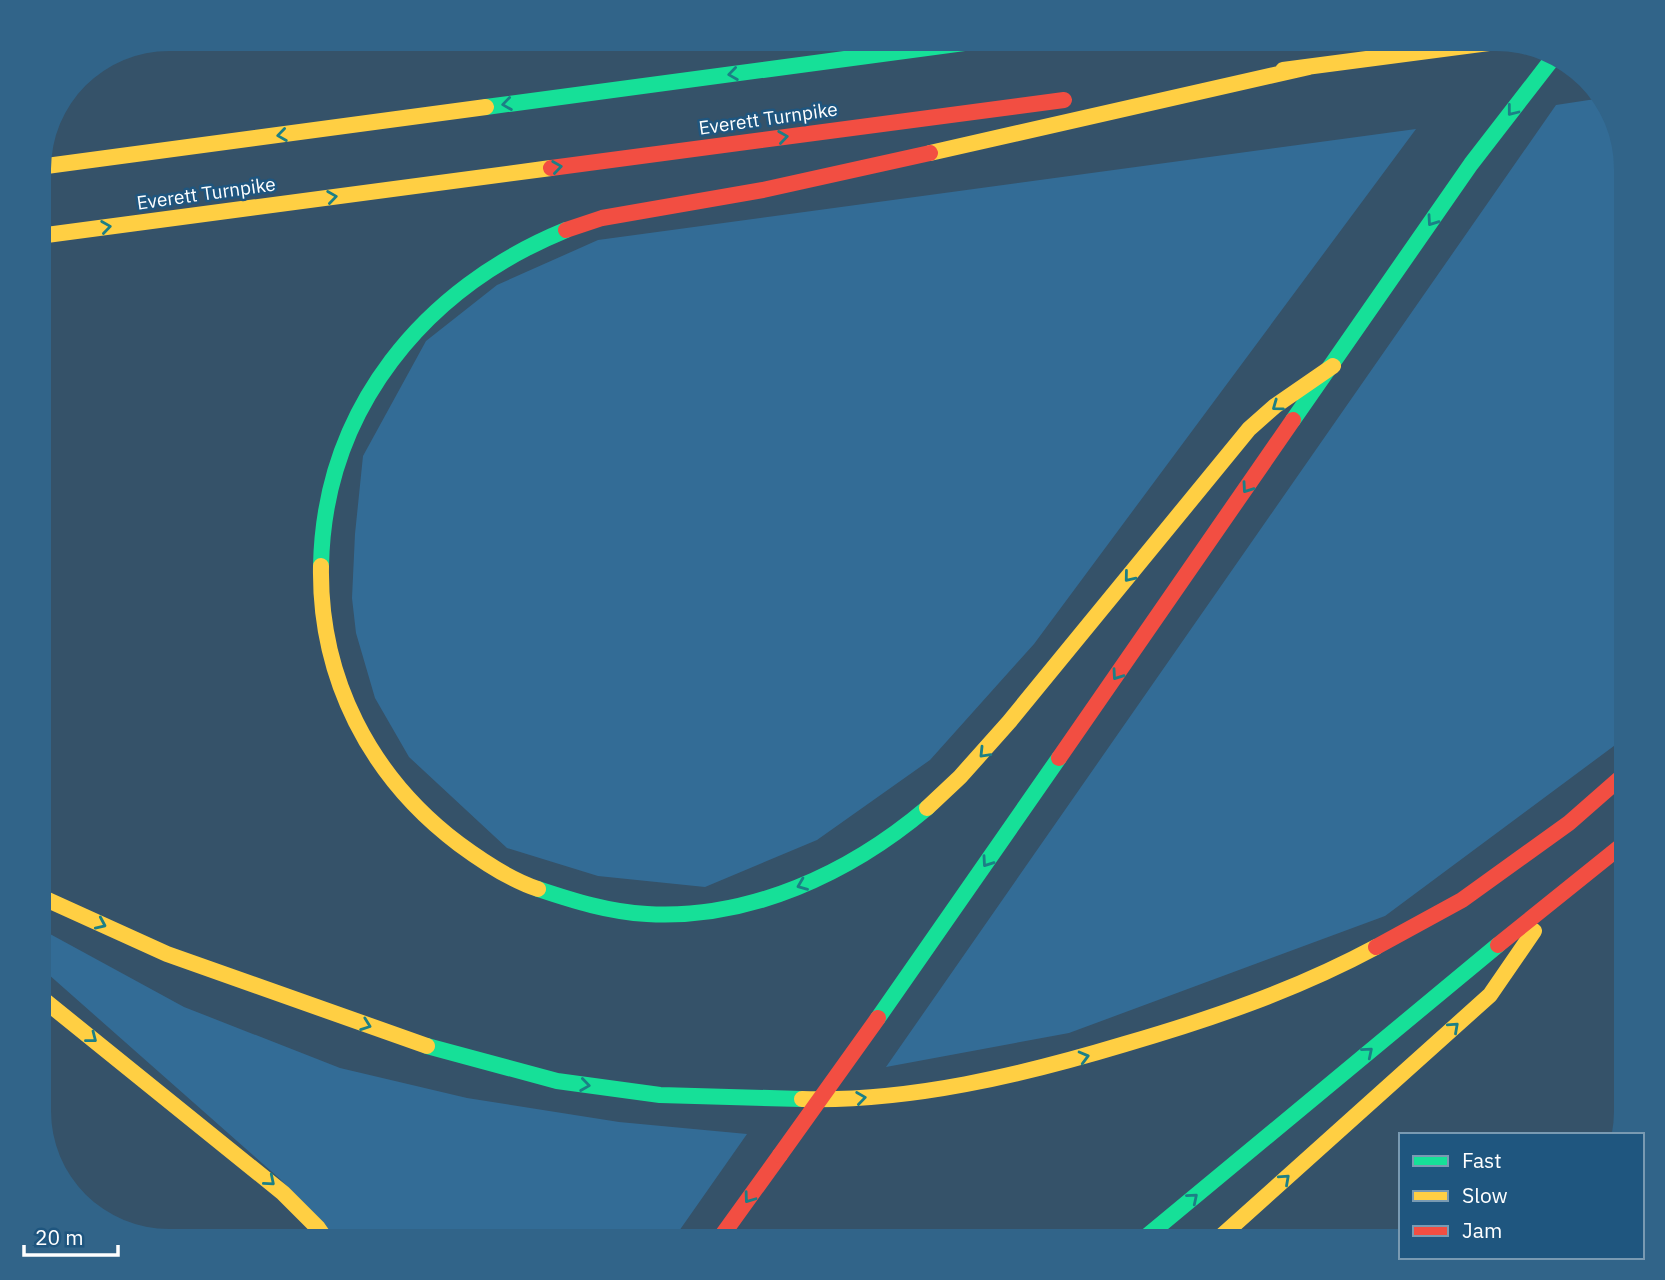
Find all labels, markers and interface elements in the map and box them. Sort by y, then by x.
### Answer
one-way arrow [727,66,738,81]
street label: Everett Turnpike [697,96,839,140]
one-way arrow [501,97,513,112]
one-way arrow [1507,103,1520,116]
one-way arrow [276,127,288,142]
one-way arrow [777,130,789,145]
one-way arrow [552,160,563,175]
street label: Everett Turnpike [135,171,277,215]
one-way arrow [326,190,338,205]
one-way arrow [1427,213,1440,226]
one-way arrow [101,220,112,235]
one-way arrow [1272,397,1285,410]
one-way arrow [1242,481,1255,494]
one-way arrow [1125,569,1137,582]
one-way arrow [1113,667,1125,680]
one-way arrow [980,744,993,757]
one-way arrow [983,854,995,867]
one-way arrow [796,876,808,890]
one-way arrow [94,916,106,930]
one-way arrow [359,1017,371,1031]
one-way arrow [1446,1023,1459,1035]
one-way arrow [85,1030,97,1043]
one-way arrow [1361,1048,1373,1061]
one-way arrow [1078,1051,1090,1065]
one-way arrow [579,1077,591,1092]
one-way arrow [855,1090,867,1105]
legend [1399,1133,1644,1259]
text: Fast [1462,1146,1502,1174]
one-way arrow [261,1173,274,1185]
one-way arrow [1277,1175,1290,1188]
text: Slow [1462,1181,1508,1209]
one-way arrow [745,1190,758,1203]
one-way arrow [1185,1194,1198,1206]
scale bar [24,1214,119,1258]
text: Jam [1462,1216,1502,1244]
text: 20 m [35,1223,84,1251]

